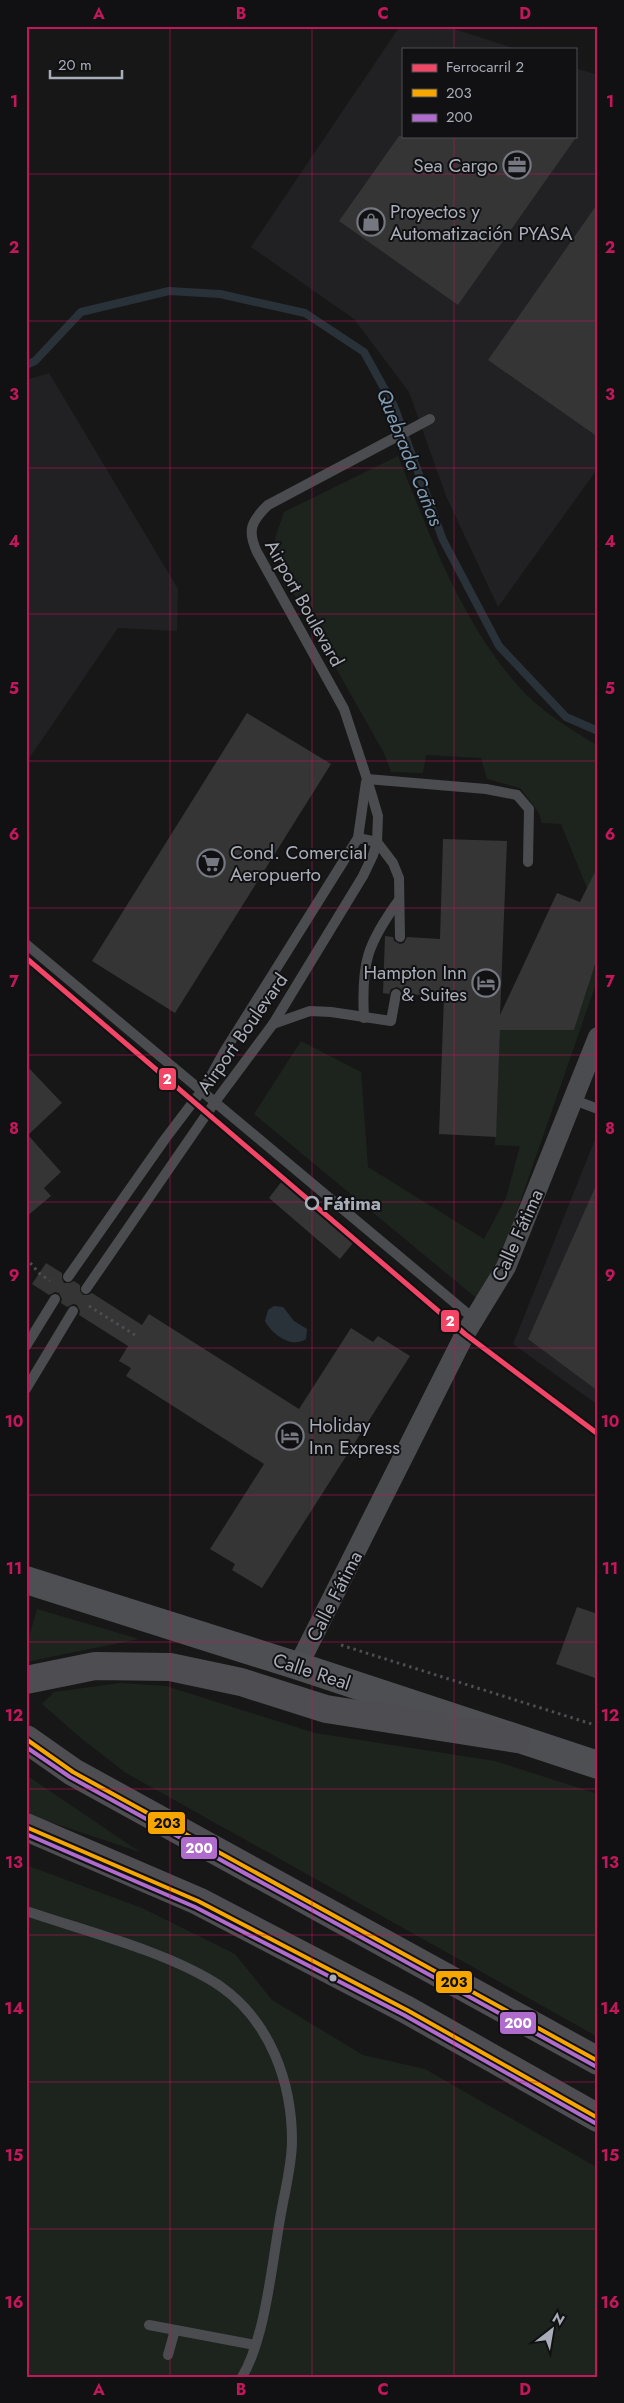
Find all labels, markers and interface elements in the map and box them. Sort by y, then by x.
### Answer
text: A [92,2,105,25]
text: B [236,2,246,25]
text: C [377,2,389,25]
text: D [519,2,531,25]
scale bar [50,48,122,80]
legend [402,48,576,138]
text: 20 m [58,54,92,76]
text: Ferrocarril 2 [446,56,524,78]
text: 203 [446,82,472,104]
text: 1 [10,90,18,113]
text: 1 [606,90,614,113]
text: 200 [446,106,473,128]
office icon: Sea Cargo [502,150,532,180]
place label: Sea Cargo [413,152,498,179]
place label: Proyectos y Automatización PYASA [390,198,573,247]
shop icon: Proyectos y Automatización PYASA [356,207,386,237]
text: 2 [9,236,19,259]
text: 2 [605,236,615,259]
text: 3 [9,383,19,406]
text: 3 [605,383,615,406]
water label: Quebrada Cañas [369,384,450,530]
text: 4 [8,530,20,553]
text: 4 [604,530,616,553]
street label: Airport Boulevard [258,535,351,672]
text: 5 [9,677,19,700]
text: 5 [605,677,615,700]
text: 6 [9,823,19,846]
text: 6 [605,823,615,846]
place label: Cond. Comercial Aeropuerto [230,839,367,888]
supermarket icon: Cond. Comercial Aeropuerto [196,848,226,878]
place label: Hampton Inn & Suites [363,959,467,1008]
street label: Airport Boulevard [191,968,294,1099]
hotel icon: Hampton Inn & Suites [471,968,501,998]
text: 7 [9,970,19,993]
text: 7 [605,970,615,993]
line badge: 2 [158,1067,177,1091]
text: 2 [162,1069,172,1089]
text: 8 [9,1117,19,1140]
text: 8 [605,1117,615,1140]
street label: Calle Fátima [485,1185,550,1286]
place label: Fátima [323,1190,381,1217]
marker: Fátima [305,1196,319,1210]
text: 9 [9,1264,19,1287]
text: 9 [605,1264,615,1287]
line badge: 2 [440,1309,460,1333]
text: 2 [445,1311,455,1331]
text: 10 [5,1410,23,1433]
text: 10 [601,1410,619,1433]
place label: Holiday Inn Express [309,1412,400,1461]
hotel icon: Holiday Inn Express [275,1421,305,1451]
street label: Calle Fátima [300,1546,369,1646]
text: 11 [6,1557,22,1580]
text: 11 [602,1557,618,1580]
street label: Calle Real [269,1646,354,1697]
text: 12 [5,1704,23,1727]
text: 12 [601,1704,619,1727]
line badge: 203 [147,1811,186,1835]
text: 203 [153,1813,181,1833]
line badge: 200 [180,1836,218,1860]
text: 200 [185,1838,213,1858]
text: 13 [5,1851,23,1874]
text: 13 [601,1851,619,1874]
line badge: 203 [435,1970,473,1994]
text: 203 [440,1972,468,1992]
unlabelled marker [328,1973,338,1983]
text: 14 [4,1997,24,2020]
text: 14 [600,1997,620,2020]
line badge: 200 [499,2011,537,2035]
text: 200 [504,2013,532,2033]
text: 15 [5,2144,23,2167]
text: 15 [601,2144,619,2167]
text: 16 [5,2291,23,2314]
text: 16 [601,2291,619,2314]
north arrow [526,2306,576,2356]
text: N [549,2307,569,2330]
text: A [92,2378,105,2401]
text: B [236,2378,246,2401]
text: C [377,2378,389,2401]
text: D [519,2378,531,2401]

